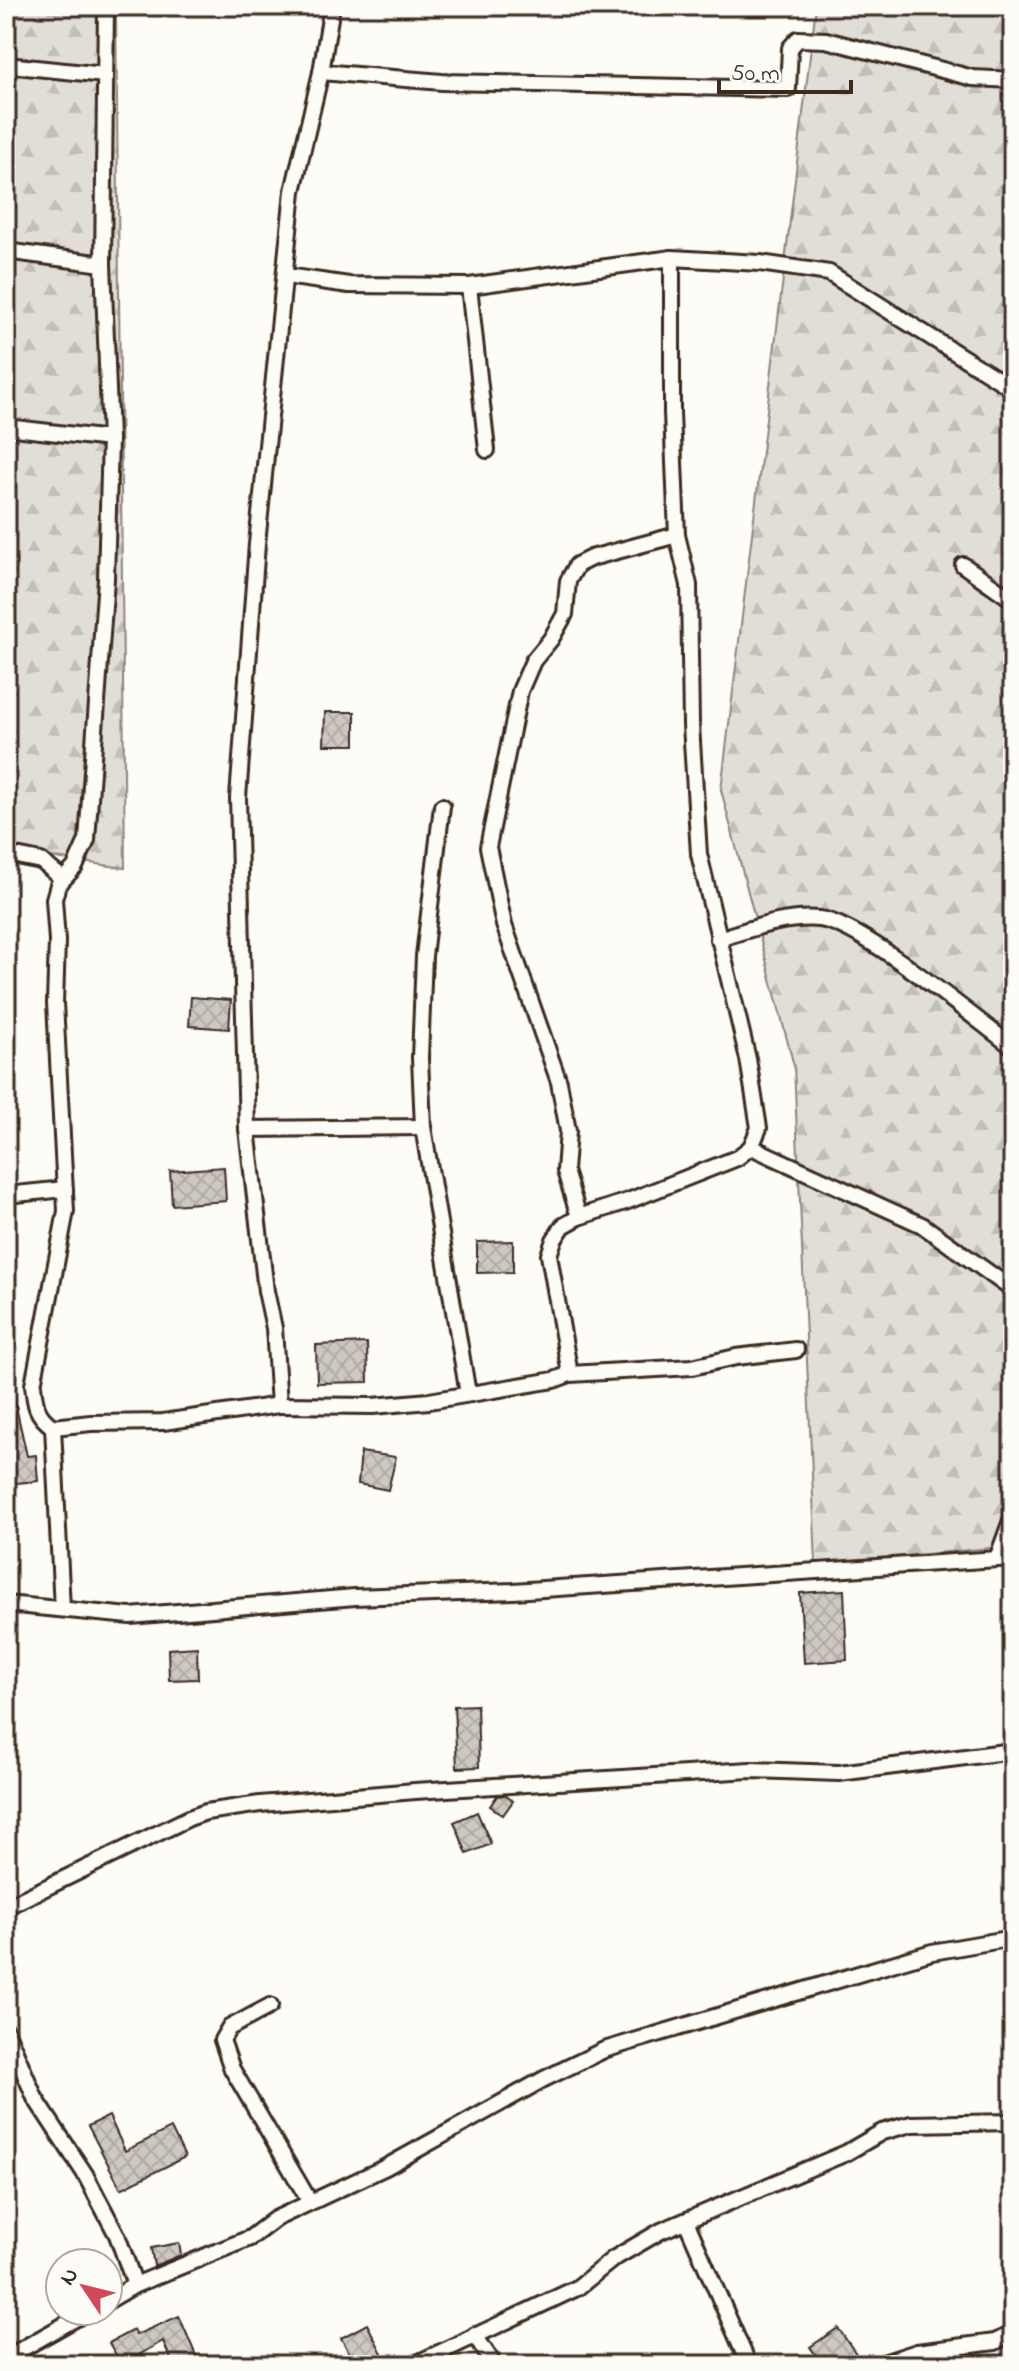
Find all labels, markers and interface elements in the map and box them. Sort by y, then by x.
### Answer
scale bar [719,44,851,94]
text: 50 m [731,57,780,92]
north arrow [44,2247,124,2327]
text: N [53,2262,87,2293]

